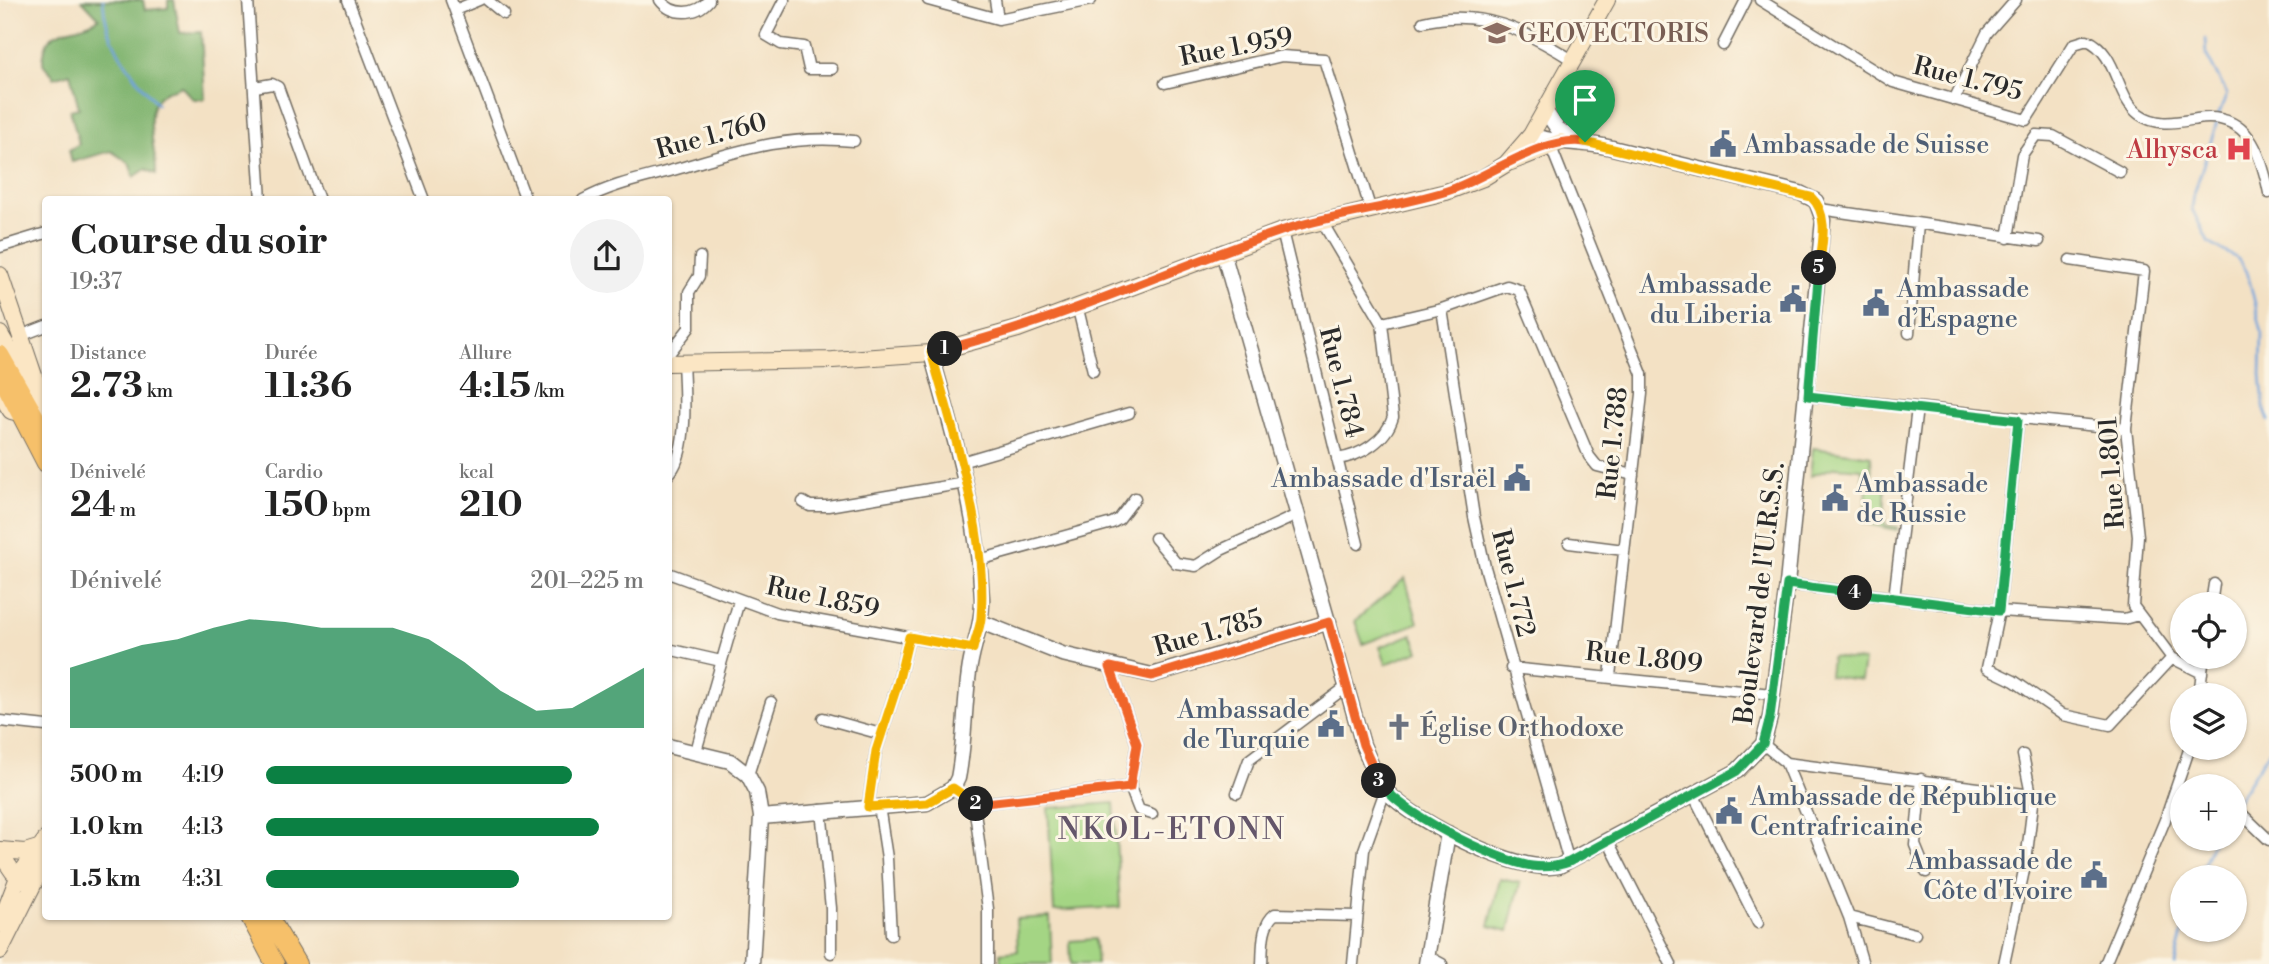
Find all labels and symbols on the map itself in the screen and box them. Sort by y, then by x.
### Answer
school or university icon: GEOVECTORIS [1482,18,1512,48]
place label: GEOVECTORIS [1518,18,1709,50]
street label: Rue 1.959 [1177,20,1295,74]
street label: Rue 1.795 [1910,50,2026,108]
pin [1555,70,1615,142]
street label: Rue 1.760 [652,106,770,166]
public building icon: Ambassade de Suisse [1708,129,1738,159]
place label: Ambassade de Suisse [1743,129,1989,161]
place label: Alhysca [2126,134,2219,166]
hospital icon: Alhysca [2224,134,2254,164]
pin: 5 [1801,250,1836,286]
place label: Ambassade du Liberia [1639,269,1773,331]
place label: Ambassade d’Espagne [1896,273,2029,335]
public building icon: Ambassade du Liberia [1778,284,1808,314]
public building icon: Ambassade d’Espagne [1861,288,1891,318]
street label: Rue 1.784 [1312,323,1370,441]
pin: 1 [928,332,962,366]
street label: Rue 1.788 [1591,385,1635,501]
street label: Rue 1.801 [2092,416,2132,530]
street label: Boulevard de l'U.R.S.S. [1728,460,1792,727]
place label: Ambassade d'Israël [1270,463,1496,495]
public building icon: Ambassade d'Israël [1502,463,1532,493]
place label: Ambassade de Russie [1855,468,1988,530]
public building icon: Ambassade de Russie [1820,483,1850,513]
street label: Rue 1.772 [1484,526,1542,640]
street label: Rue 1.859 [763,570,882,626]
pin: 4 [1838,576,1872,610]
street label: Rue 1.785 [1150,602,1266,664]
street label: Rue 1.809 [1584,636,1704,680]
place label: Ambassade de Turquie [1177,694,1310,756]
public building icon: Ambassade de Turquie [1316,709,1346,739]
place label: Église Orthodoxe [1420,710,1624,744]
church icon: Église Orthodoxe [1384,712,1414,742]
pin: 3 [1362,764,1396,798]
place label: Ambassade de République Centrafricaine [1749,781,2057,843]
pin: 2 [958,786,993,822]
public building icon: Ambassade de République Centrafricaine [1714,796,1744,826]
district label: NKOL-ETONN [1058,811,1286,849]
place label: Ambassade de Côte d'Ivoire [1906,845,2073,907]
public building icon: Ambassade de Côte d'Ivoire [2079,860,2109,890]

